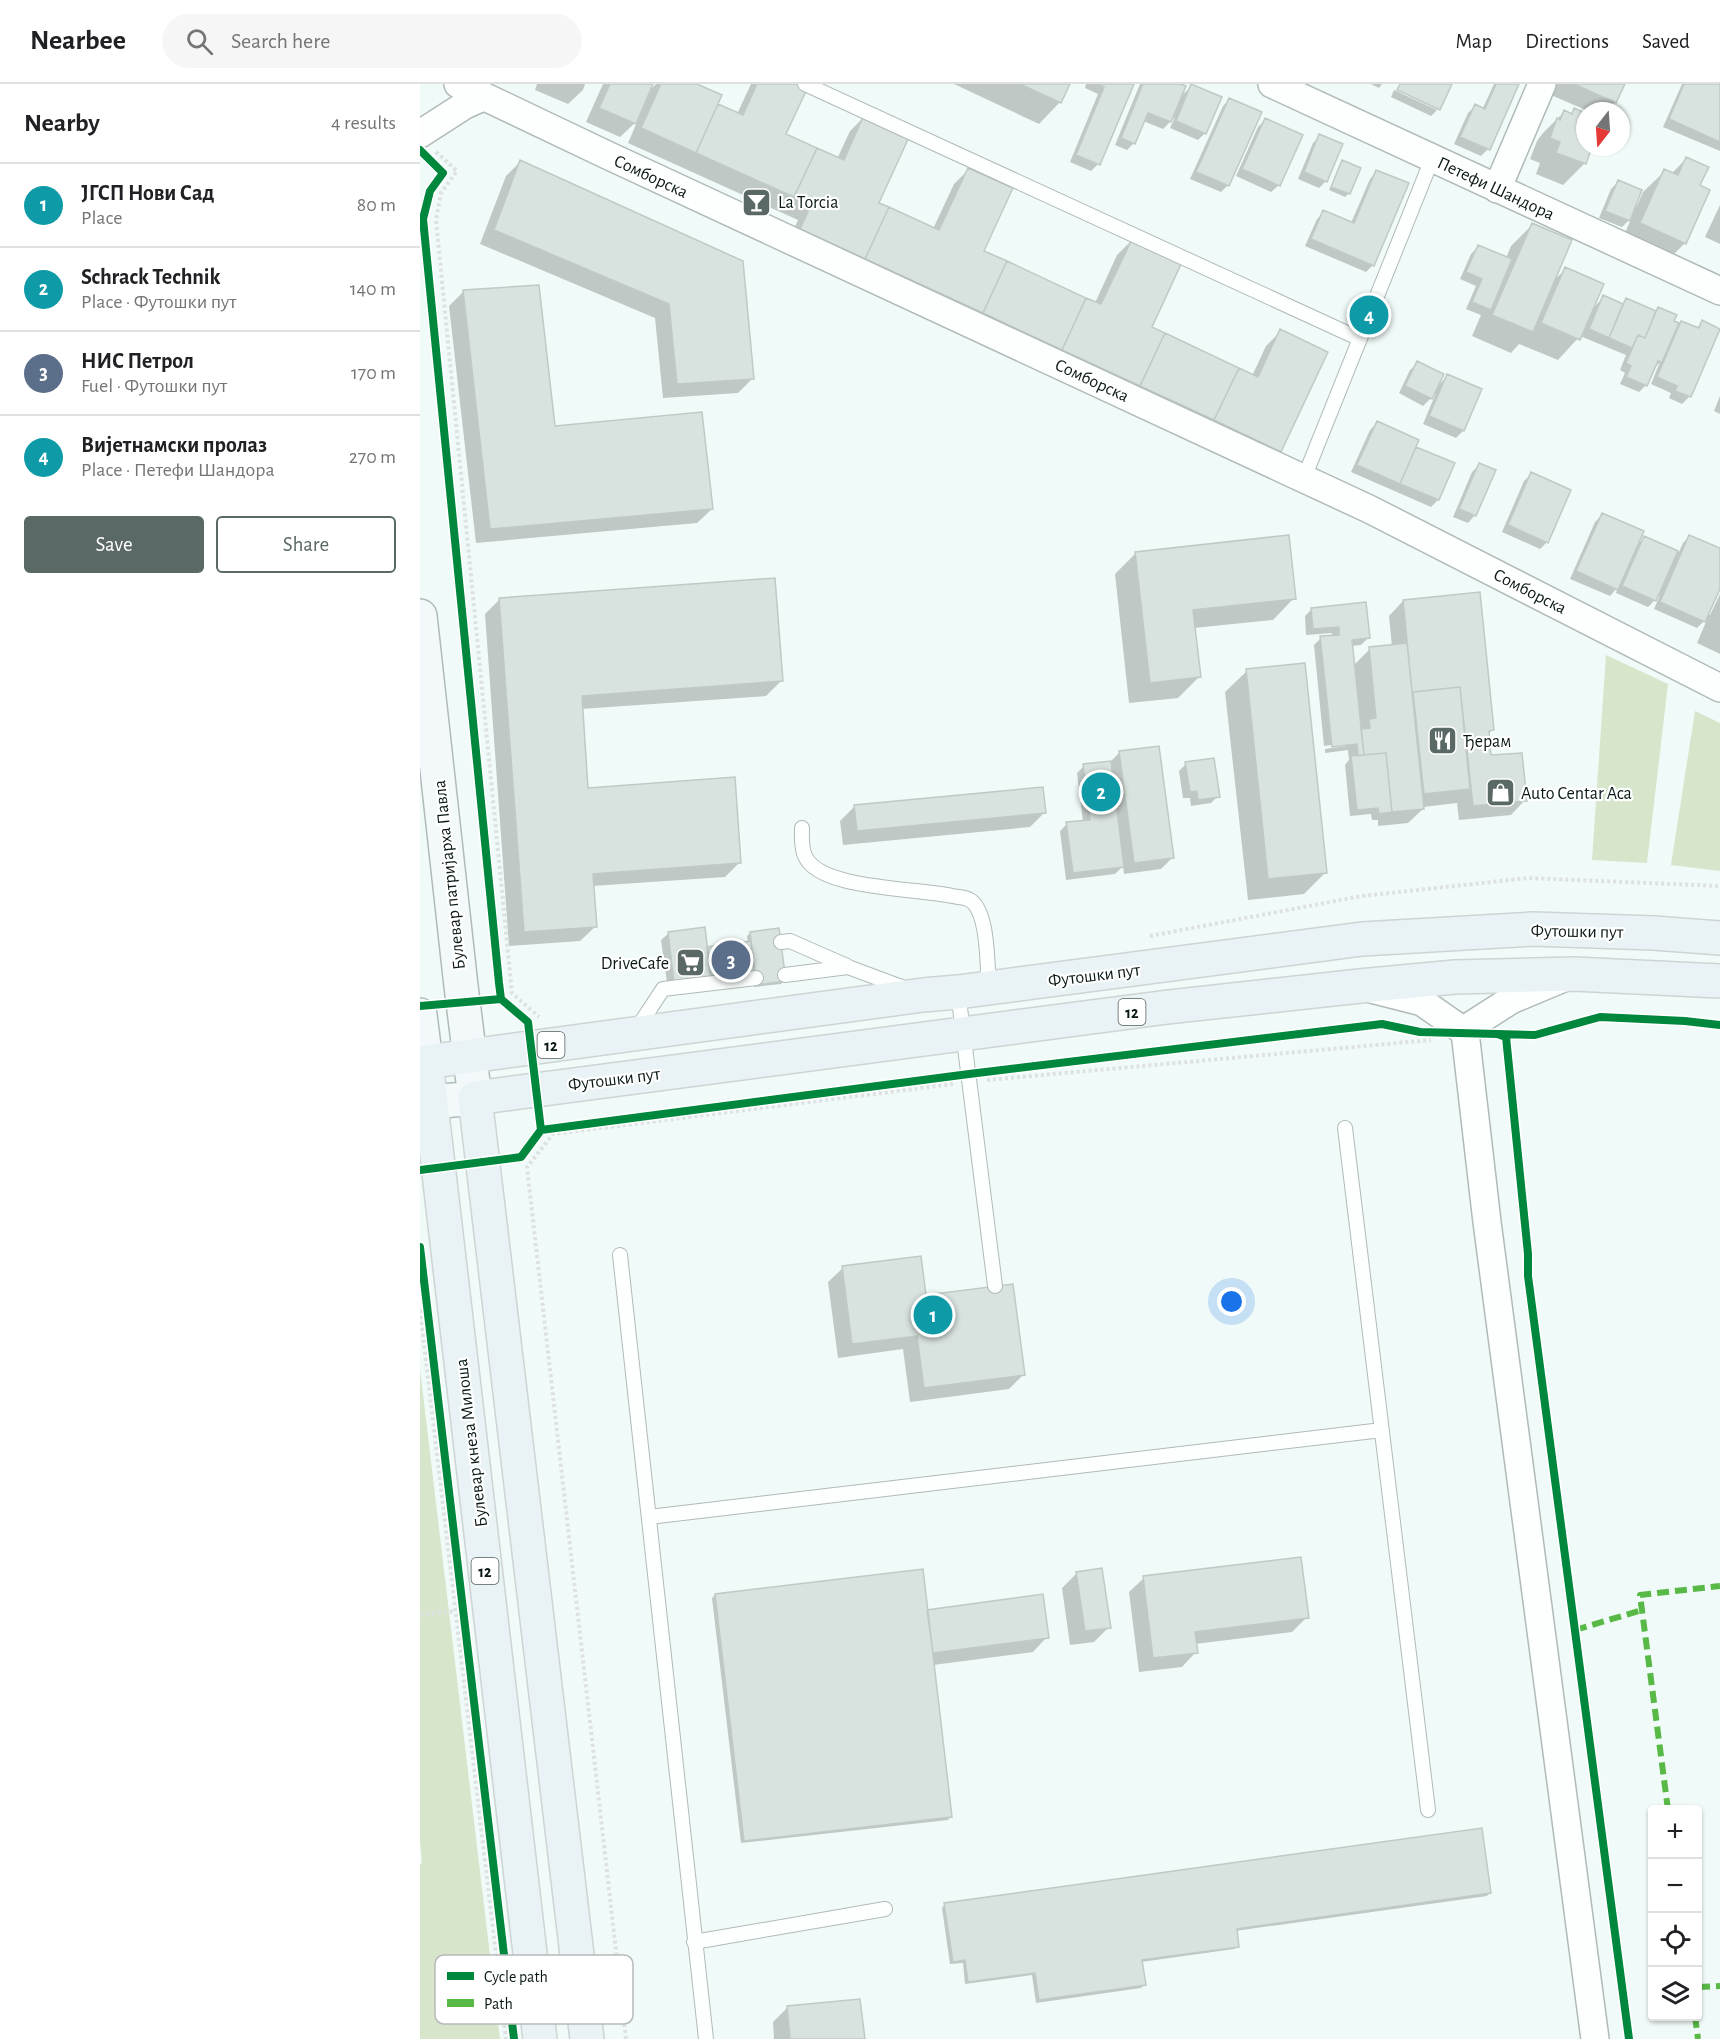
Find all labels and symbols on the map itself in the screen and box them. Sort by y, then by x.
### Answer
north arrow [1576,102,1630,156]
street label: Сомборска [611,151,691,202]
street label: Петефи Шандора [1434,154,1557,224]
bar icon: La Torcia [741,186,773,218]
place label: La Torcia [778,194,838,212]
pin: 4 [1350,292,1388,338]
street label: Сомборска [1052,355,1132,406]
street label: Сомборска [1490,565,1569,618]
restaurant icon: Ђерам [1426,725,1458,757]
place label: Ђерам [1463,733,1511,751]
pin: 2 [1082,770,1120,814]
shop icon: Auto Centar Aca [1484,777,1516,809]
street label: Булевар патријарха Павла [431,779,469,971]
place label: Auto Centar Aca [1521,785,1632,803]
street label: Футошки пут [1531,922,1624,942]
pin: 3 [712,938,750,982]
supermarket icon: DriveCafe [674,947,706,979]
place label: DriveCafe [601,955,669,973]
street label: Футошки пут [1047,961,1142,991]
road number: 12 [1118,999,1146,1025]
road number: 12 [538,1032,564,1058]
street label: Футошки пут [567,1065,662,1095]
your location [1217,1287,1246,1316]
pin: 1 [914,1292,952,1338]
street label: Булевар кнеза Милоша [453,1358,491,1528]
road number: 12 [472,1558,498,1584]
legend [435,1955,633,2024]
text: Cycle path [484,1969,548,1986]
text: Path [484,1996,513,2012]

